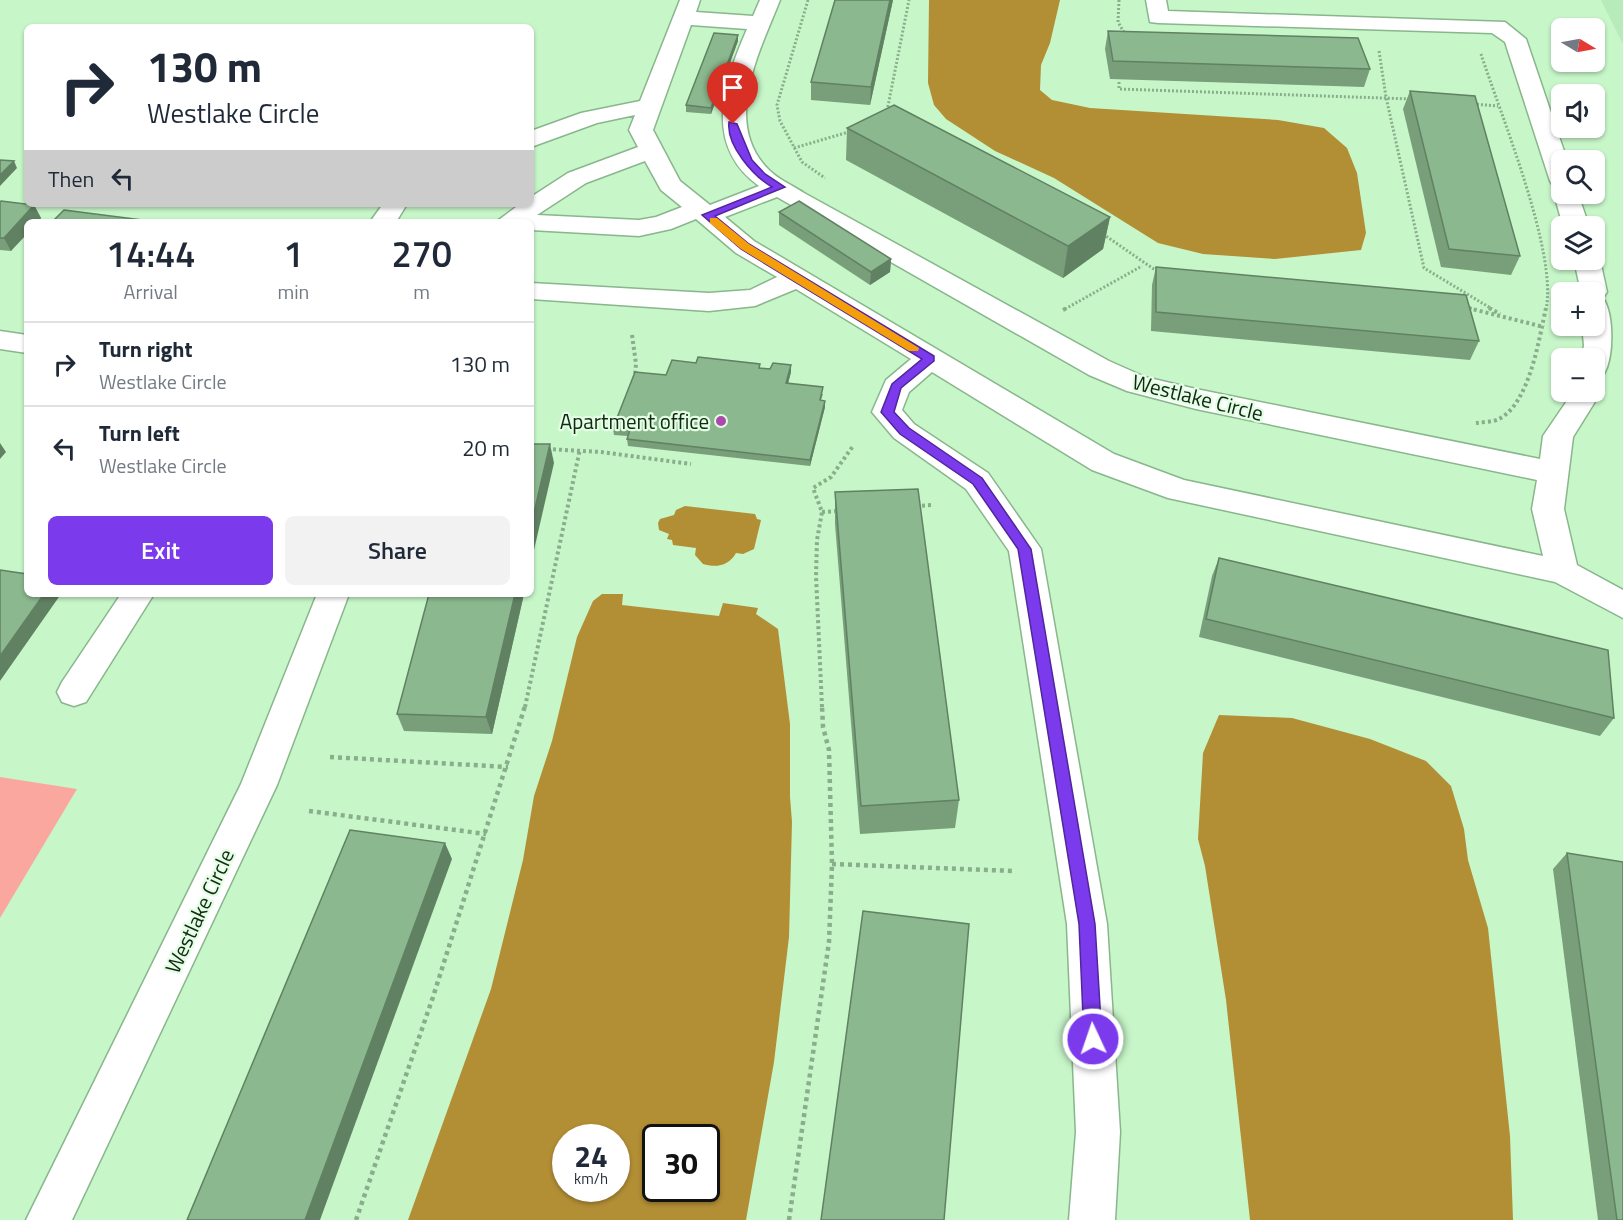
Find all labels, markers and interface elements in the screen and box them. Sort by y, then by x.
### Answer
north arrow [1551,18,1605,72]
map controls [1551,18,1605,402]
text: 130 m [147,34,262,98]
icon: right [48,48,126,126]
pin [707,62,758,124]
icon: arrive [716,71,749,104]
button: sound [1551,84,1605,138]
text: Westlake Circle [147,92,319,133]
button: search [1551,150,1605,204]
text: Then [48,162,94,196]
icon: left [106,162,139,195]
button: layers [1551,216,1605,270]
text: 14:44 [106,226,195,281]
text: 1 [283,226,303,281]
text: 270 [391,226,452,281]
text: Arrival [124,276,178,307]
text: min [277,276,309,307]
text: m [413,276,430,307]
button: + [1551,282,1605,336]
text: Turn right [99,332,193,366]
text: 130 m [450,347,510,381]
icon: right [48,348,81,381]
button: − [1551,348,1605,402]
street label: Westlake Circle [1129,365,1267,429]
text: Westlake Circle [99,366,227,397]
place label: Apartment office [560,405,709,437]
marker: Apartment office [714,414,728,428]
text: Turn left [99,416,180,450]
text: 20 m [462,431,510,465]
icon: left [48,432,81,465]
text: Westlake Circle [99,450,227,481]
button: Exit [48,516,273,585]
button: Share [285,516,510,585]
street label: Westlake Circle [156,844,242,978]
position arrow [1061,1007,1125,1071]
speed limit sign: 30 [642,1124,720,1202]
text: 24 [574,1133,608,1179]
text: km/h [574,1167,608,1190]

